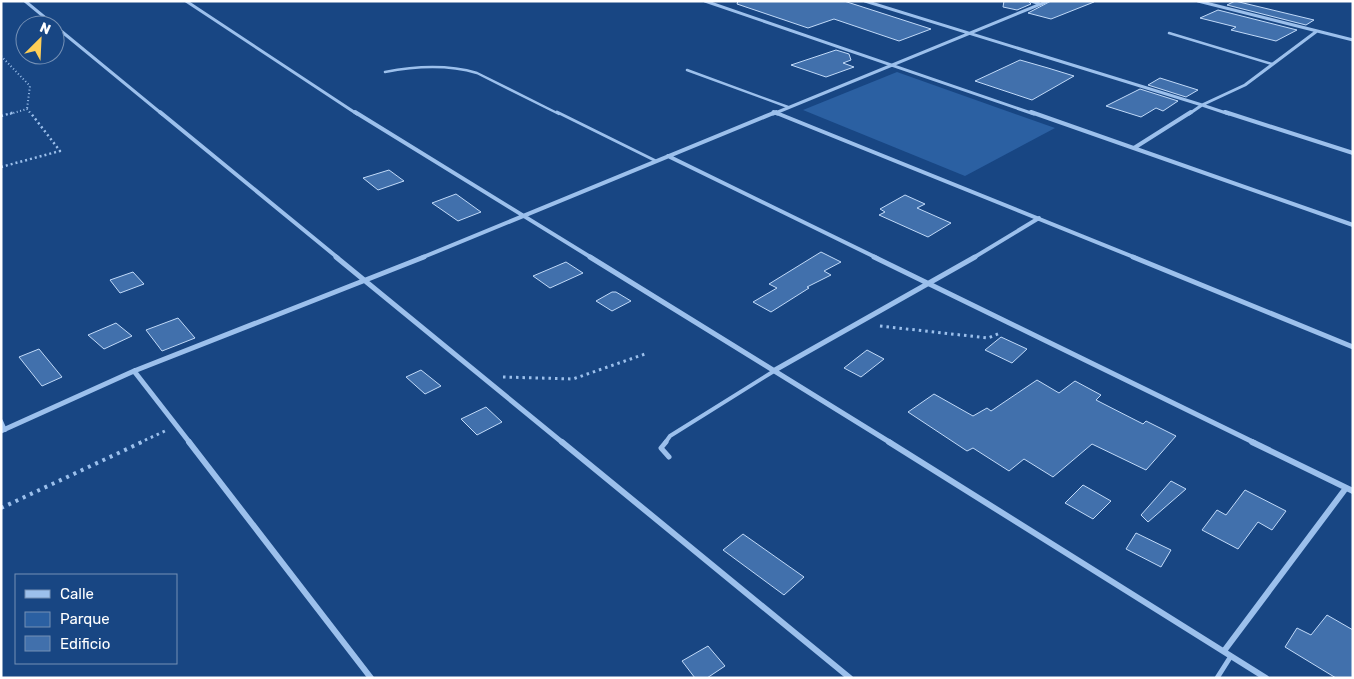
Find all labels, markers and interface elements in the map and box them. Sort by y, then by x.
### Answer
north arrow [15,15,65,65]
text: N [37,19,53,38]
legend [15,574,178,664]
text: Calle [60,585,94,603]
text: Parque [60,610,110,628]
text: Edificio [60,635,110,653]

